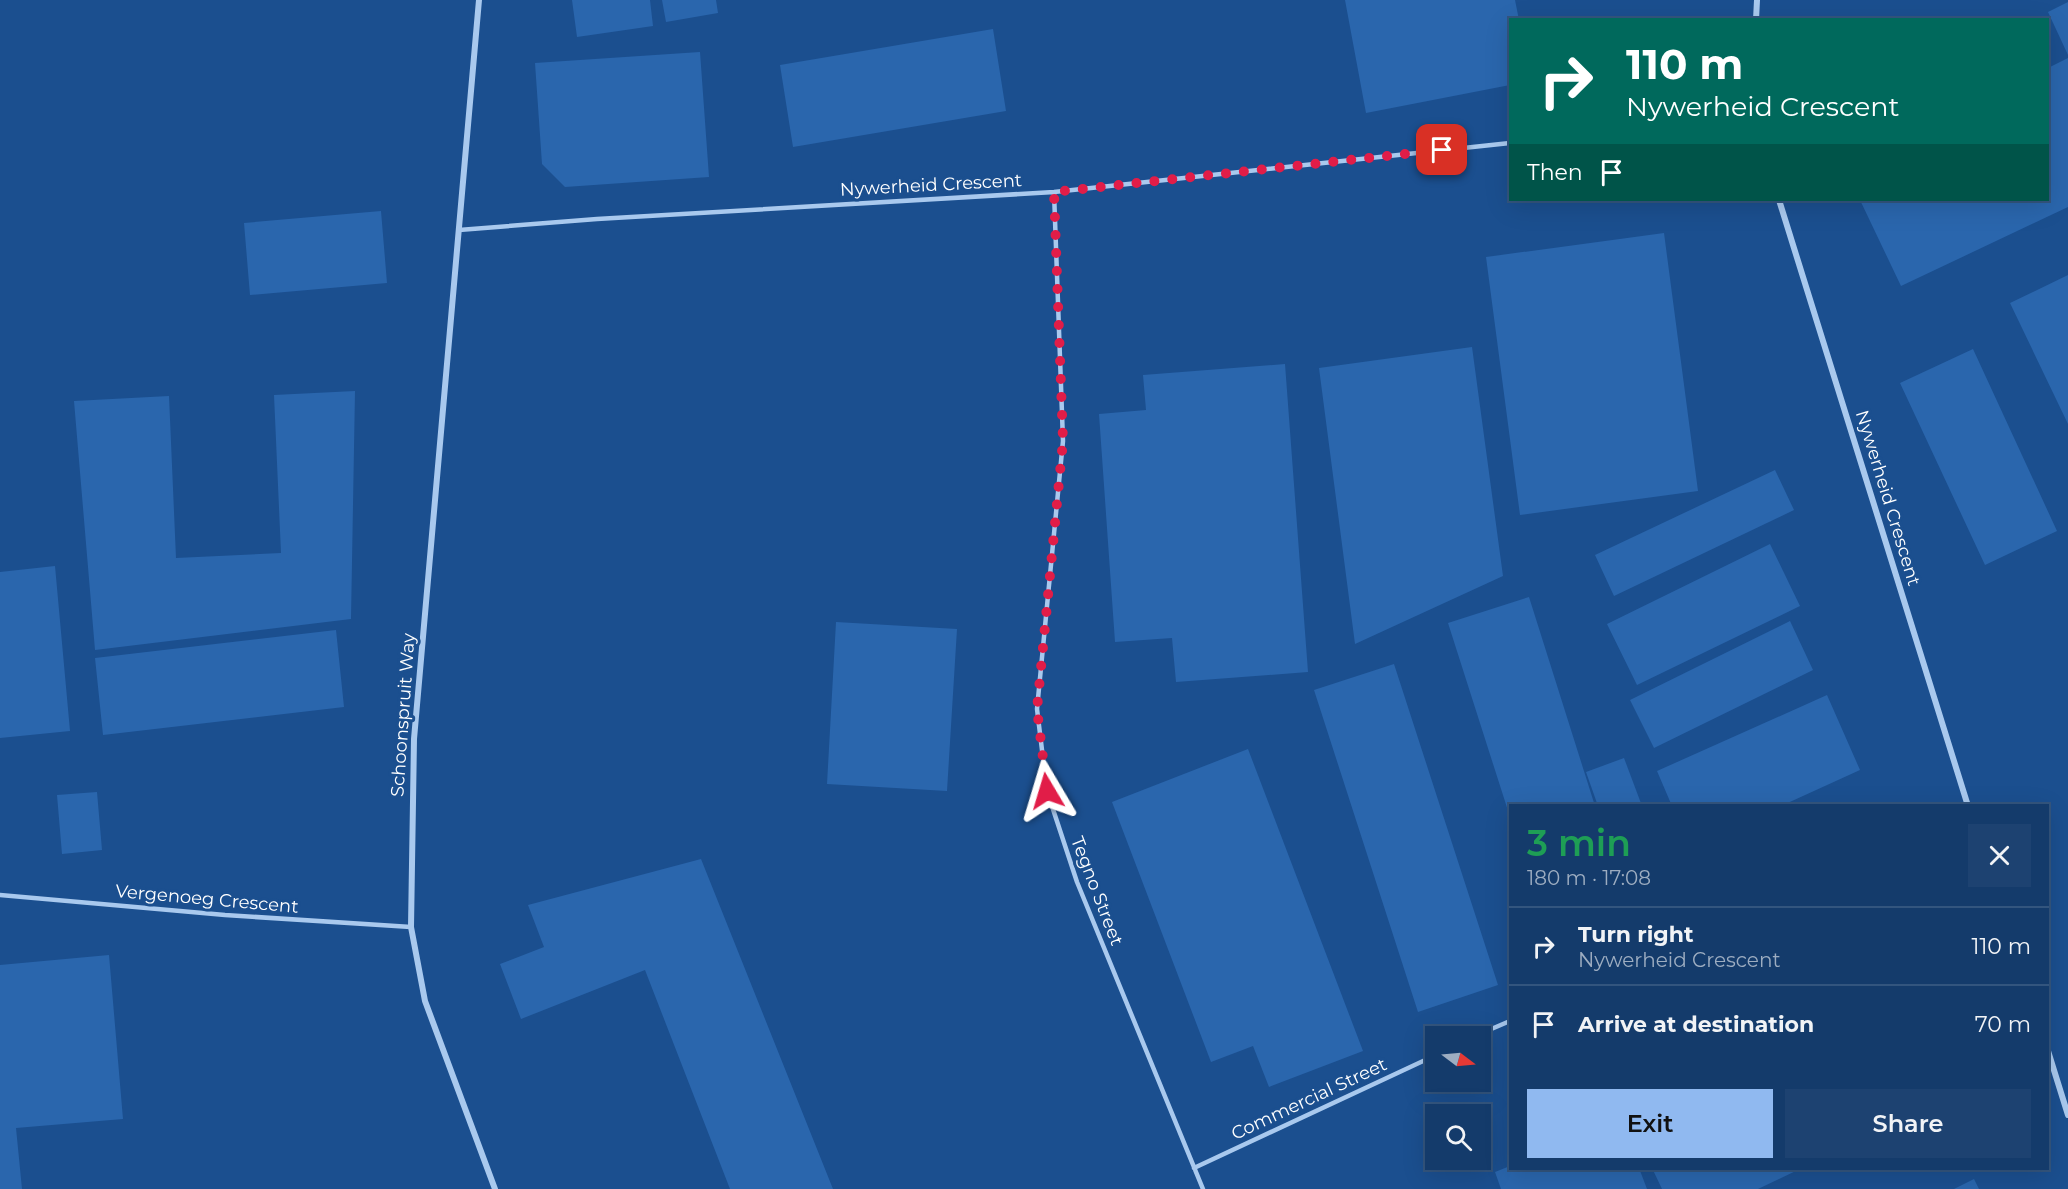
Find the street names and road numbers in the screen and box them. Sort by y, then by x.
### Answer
street label: Nywerheid Crescent [839,169,1023,201]
street label: Nywerheid Crescent [1851,408,1925,588]
street label: Schoonspruit Way [386,632,420,798]
street label: Tegno Street [1066,833,1128,949]
street label: Vergenoeg Crescent [115,880,299,918]
street label: Commercial Street [1228,1053,1390,1145]

